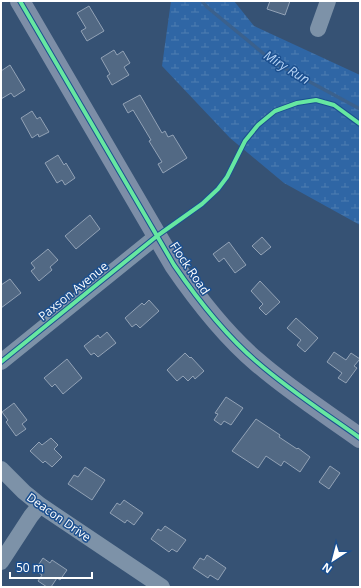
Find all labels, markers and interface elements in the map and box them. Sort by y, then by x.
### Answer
water label: Miry Run [261,46,313,88]
street label: Flock Road [166,238,214,298]
street label: Paxson Avenue [34,257,112,324]
street label: Deacon Drive [23,489,95,546]
north arrow [313,540,353,580]
scale bar [10,554,92,580]
text: 50 m [16,559,44,576]
text: N [319,560,335,577]

